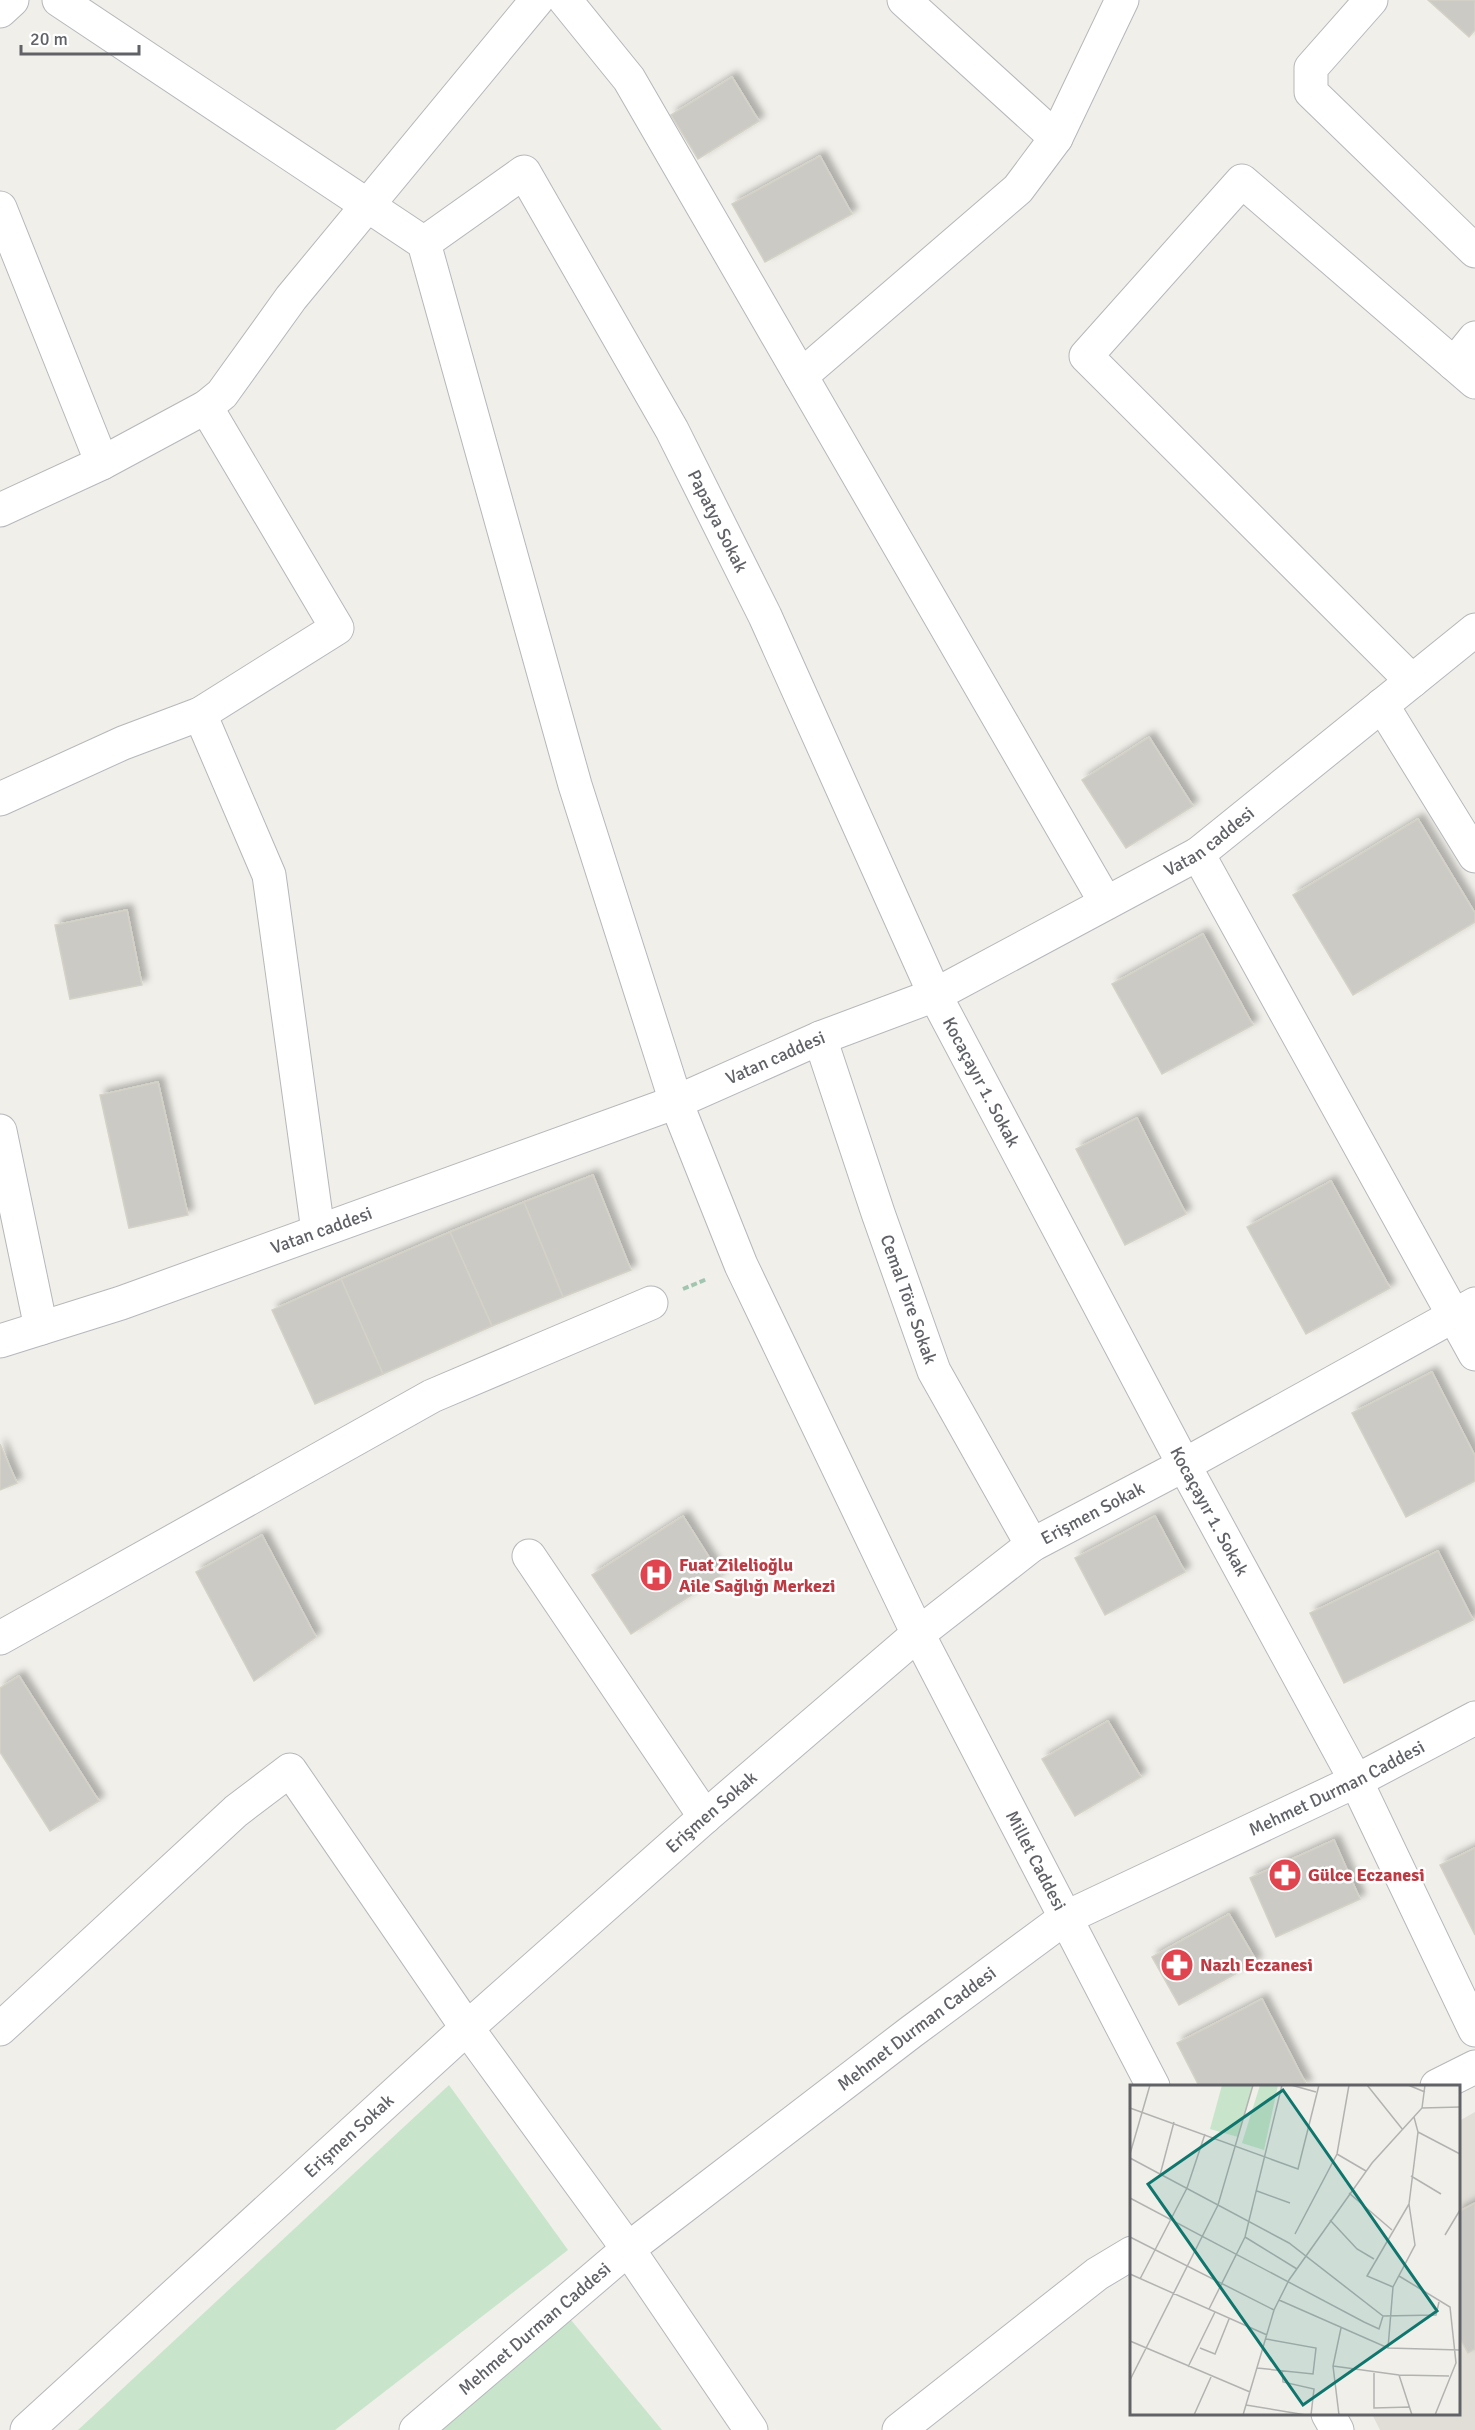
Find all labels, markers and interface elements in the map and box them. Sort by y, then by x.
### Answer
scale bar [21,18,140,56]
text: 20 m [30,28,68,50]
street label: Papatya Sokak [683,466,752,576]
street label: Vatan caddesi [1160,802,1259,881]
street label: Kocaçayır 1. Sokak [938,1013,1025,1151]
street label: Vatan caddesi [722,1026,828,1089]
street label: Vatan caddesi [268,1202,375,1259]
street label: Cemal Töre Sokak [876,1232,942,1367]
street label: Kocaçayır 1. Sokak [1165,1443,1253,1580]
street label: Erişmen Sokak [1037,1477,1148,1549]
place label: Fuat Zilelioğlu Aile Sağlığı Merkezi [679,1554,835,1597]
hospital icon: Fuat Zilelioğlu Aile Sağlığı Merkezi [638,1557,674,1593]
street label: Mehmet Durman Caddesi [1245,1736,1428,1841]
street label: Erişmen Sokak [661,1766,761,1858]
street label: Millet Caddesi [1001,1807,1071,1914]
pharmacy icon: Gülce Eczanesi [1267,1857,1303,1893]
place label: Gülce Eczanesi [1308,1864,1425,1886]
pharmacy icon: Nazlı Eczanesi [1159,1947,1195,1983]
place label: Nazlı Eczanesi [1200,1954,1313,1976]
street label: Mehmet Durman Caddesi [833,1962,1001,2095]
inset map [1130,2085,1460,2415]
street label: Erişmen Sokak [300,2089,398,2182]
street label: Mehmet Durman Caddesi [454,2258,615,2400]

